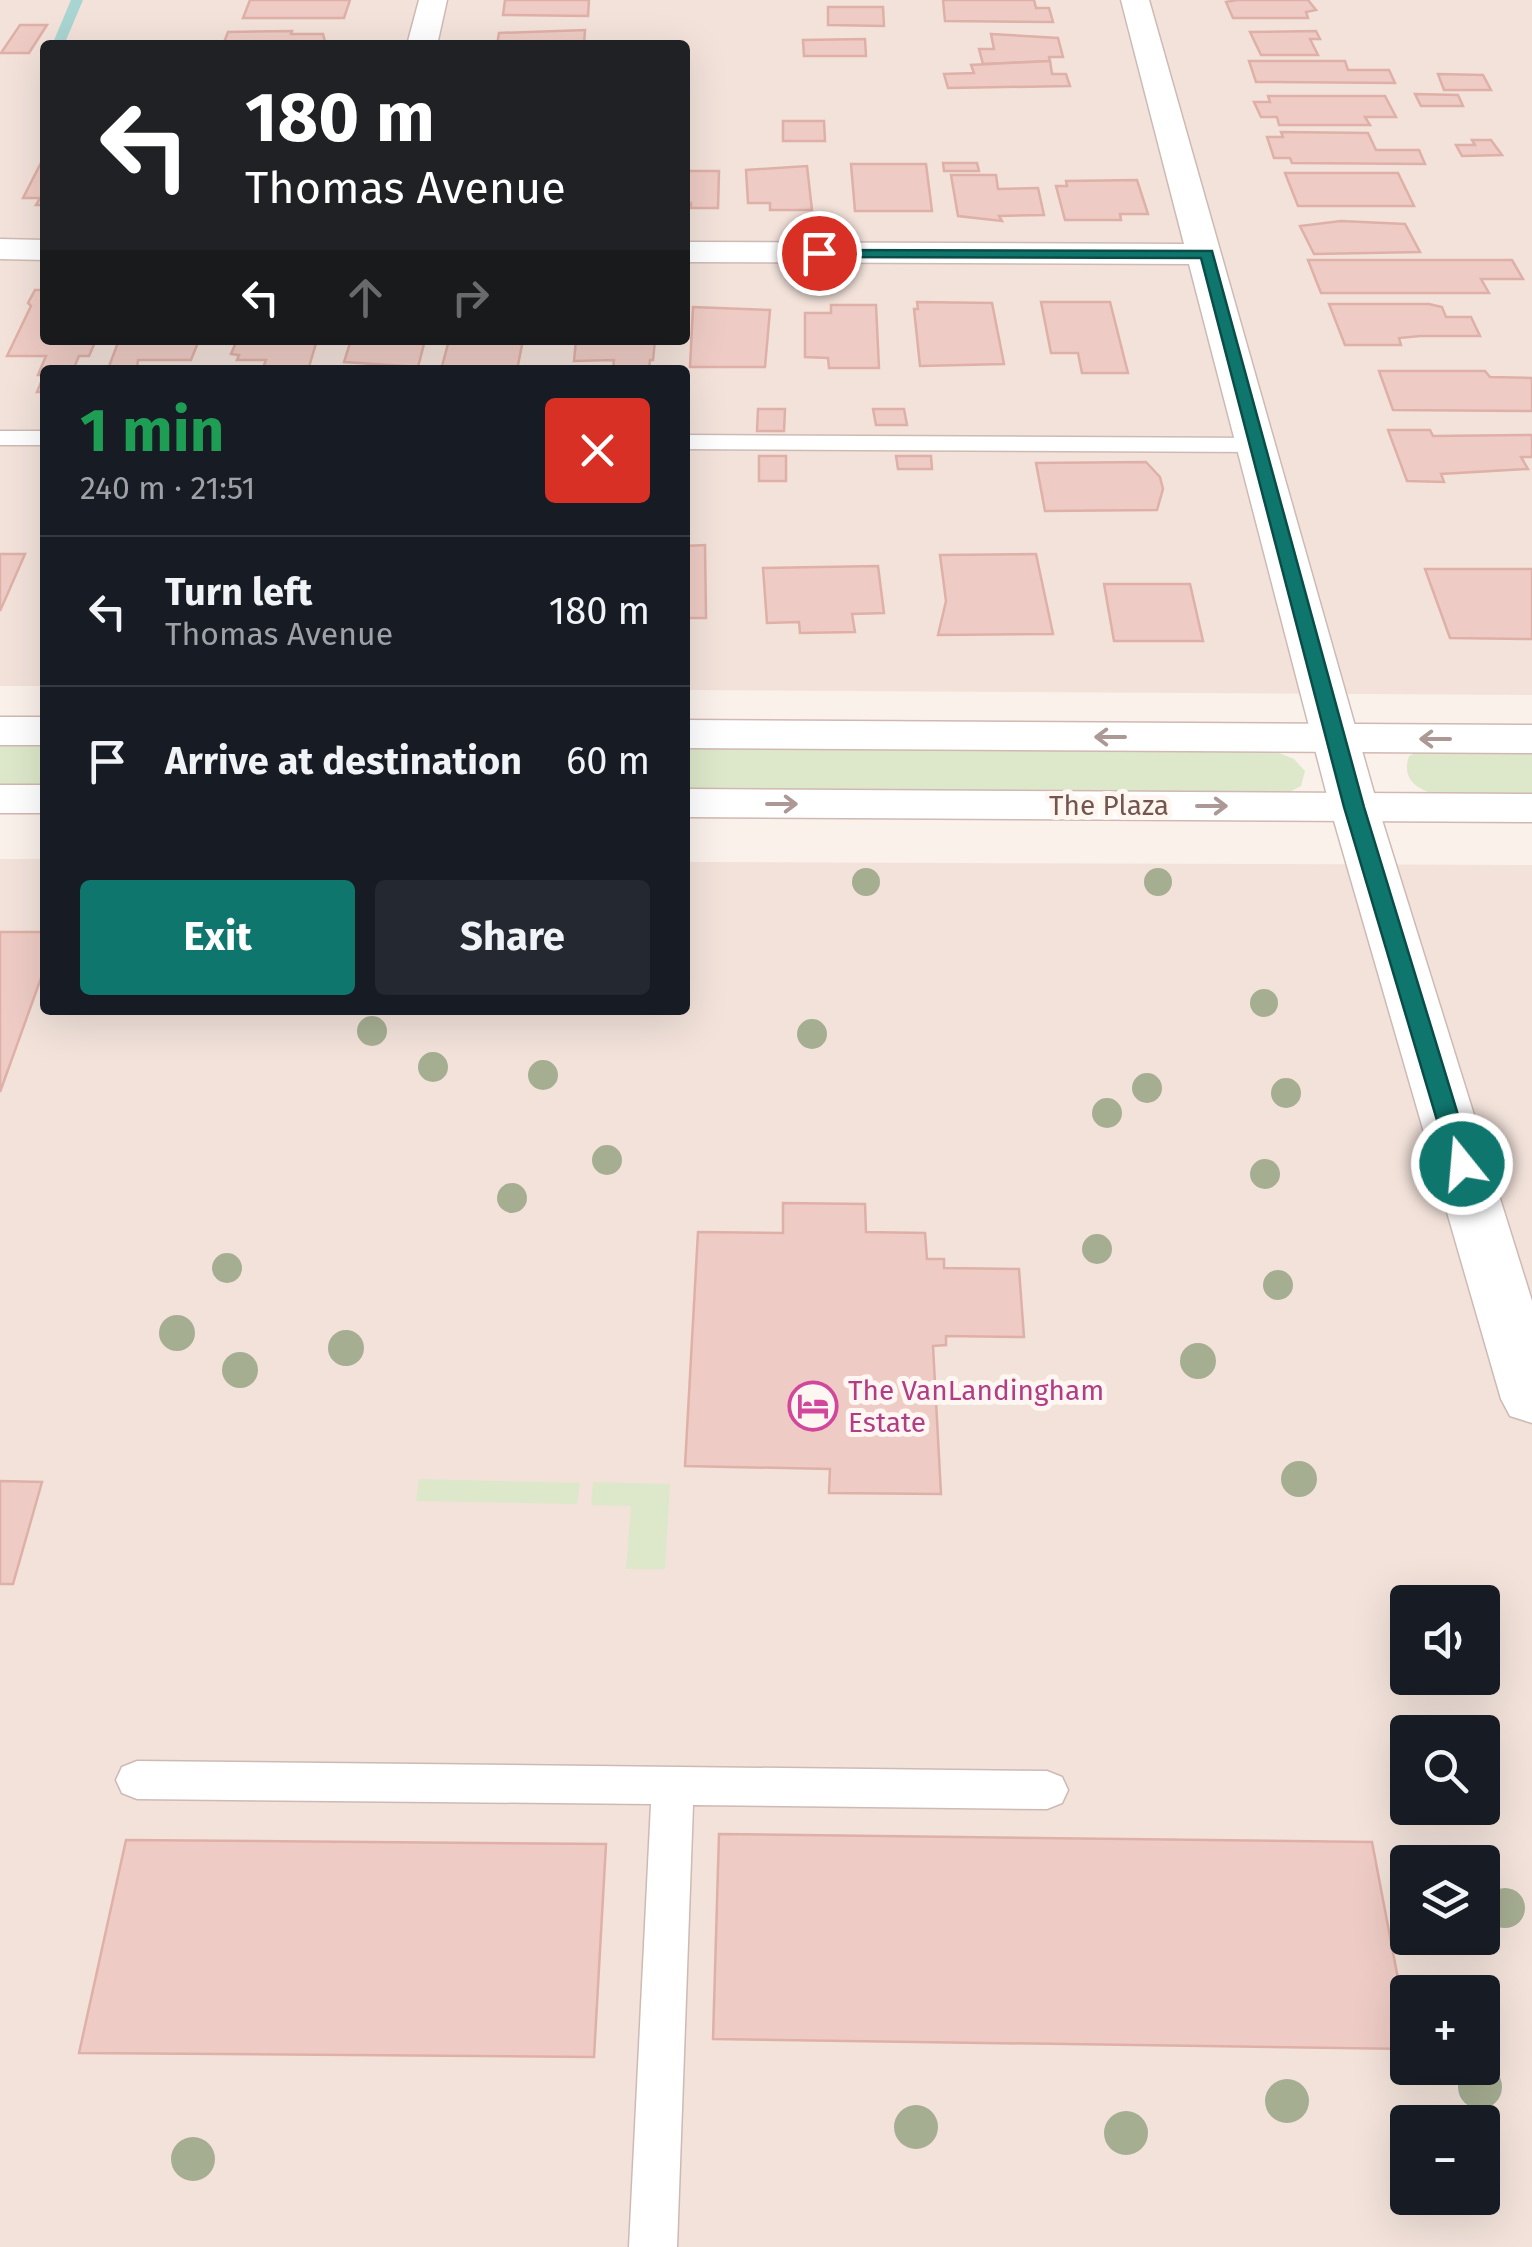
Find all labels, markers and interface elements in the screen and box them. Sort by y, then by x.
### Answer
text: 180 m [245,76,435,160]
icon: left [80,80,210,210]
text: Thomas Avenue [245,161,566,215]
pin [777,211,862,296]
icon: arrive [792,226,847,281]
icon: left [233,270,288,325]
icon: ahead [338,270,393,325]
icon: right [443,270,498,325]
text: 1 min [80,395,224,467]
button: close [545,398,650,503]
text: 240 m · 21:51 [80,469,255,507]
text: Turn left [165,569,312,615]
icon: left [80,584,135,639]
text: 180 m [549,588,650,634]
text: Thomas Avenue [165,615,393,653]
one-way arrow [1094,728,1126,746]
one-way arrow [1419,730,1452,748]
icon: arrive [80,734,135,789]
text: Arrive at destination [165,738,522,784]
text: 60 m [566,738,650,784]
street label: The Plaza [1049,789,1169,822]
one-way arrow [766,794,798,814]
one-way arrow [1196,796,1228,816]
button: Exit [80,880,355,995]
button: Share [375,880,650,995]
position arrow [1410,1112,1514,1216]
place label: The VanLandingham Estate [848,1374,1104,1439]
hotel icon: The VanLandingham Estate [787,1380,839,1432]
map controls [1390,1585,1500,2215]
button: sound [1390,1585,1500,1695]
button: search [1390,1715,1500,1825]
button: layers [1390,1845,1500,1955]
button: + [1390,1975,1500,2085]
button: − [1390,2105,1500,2215]

